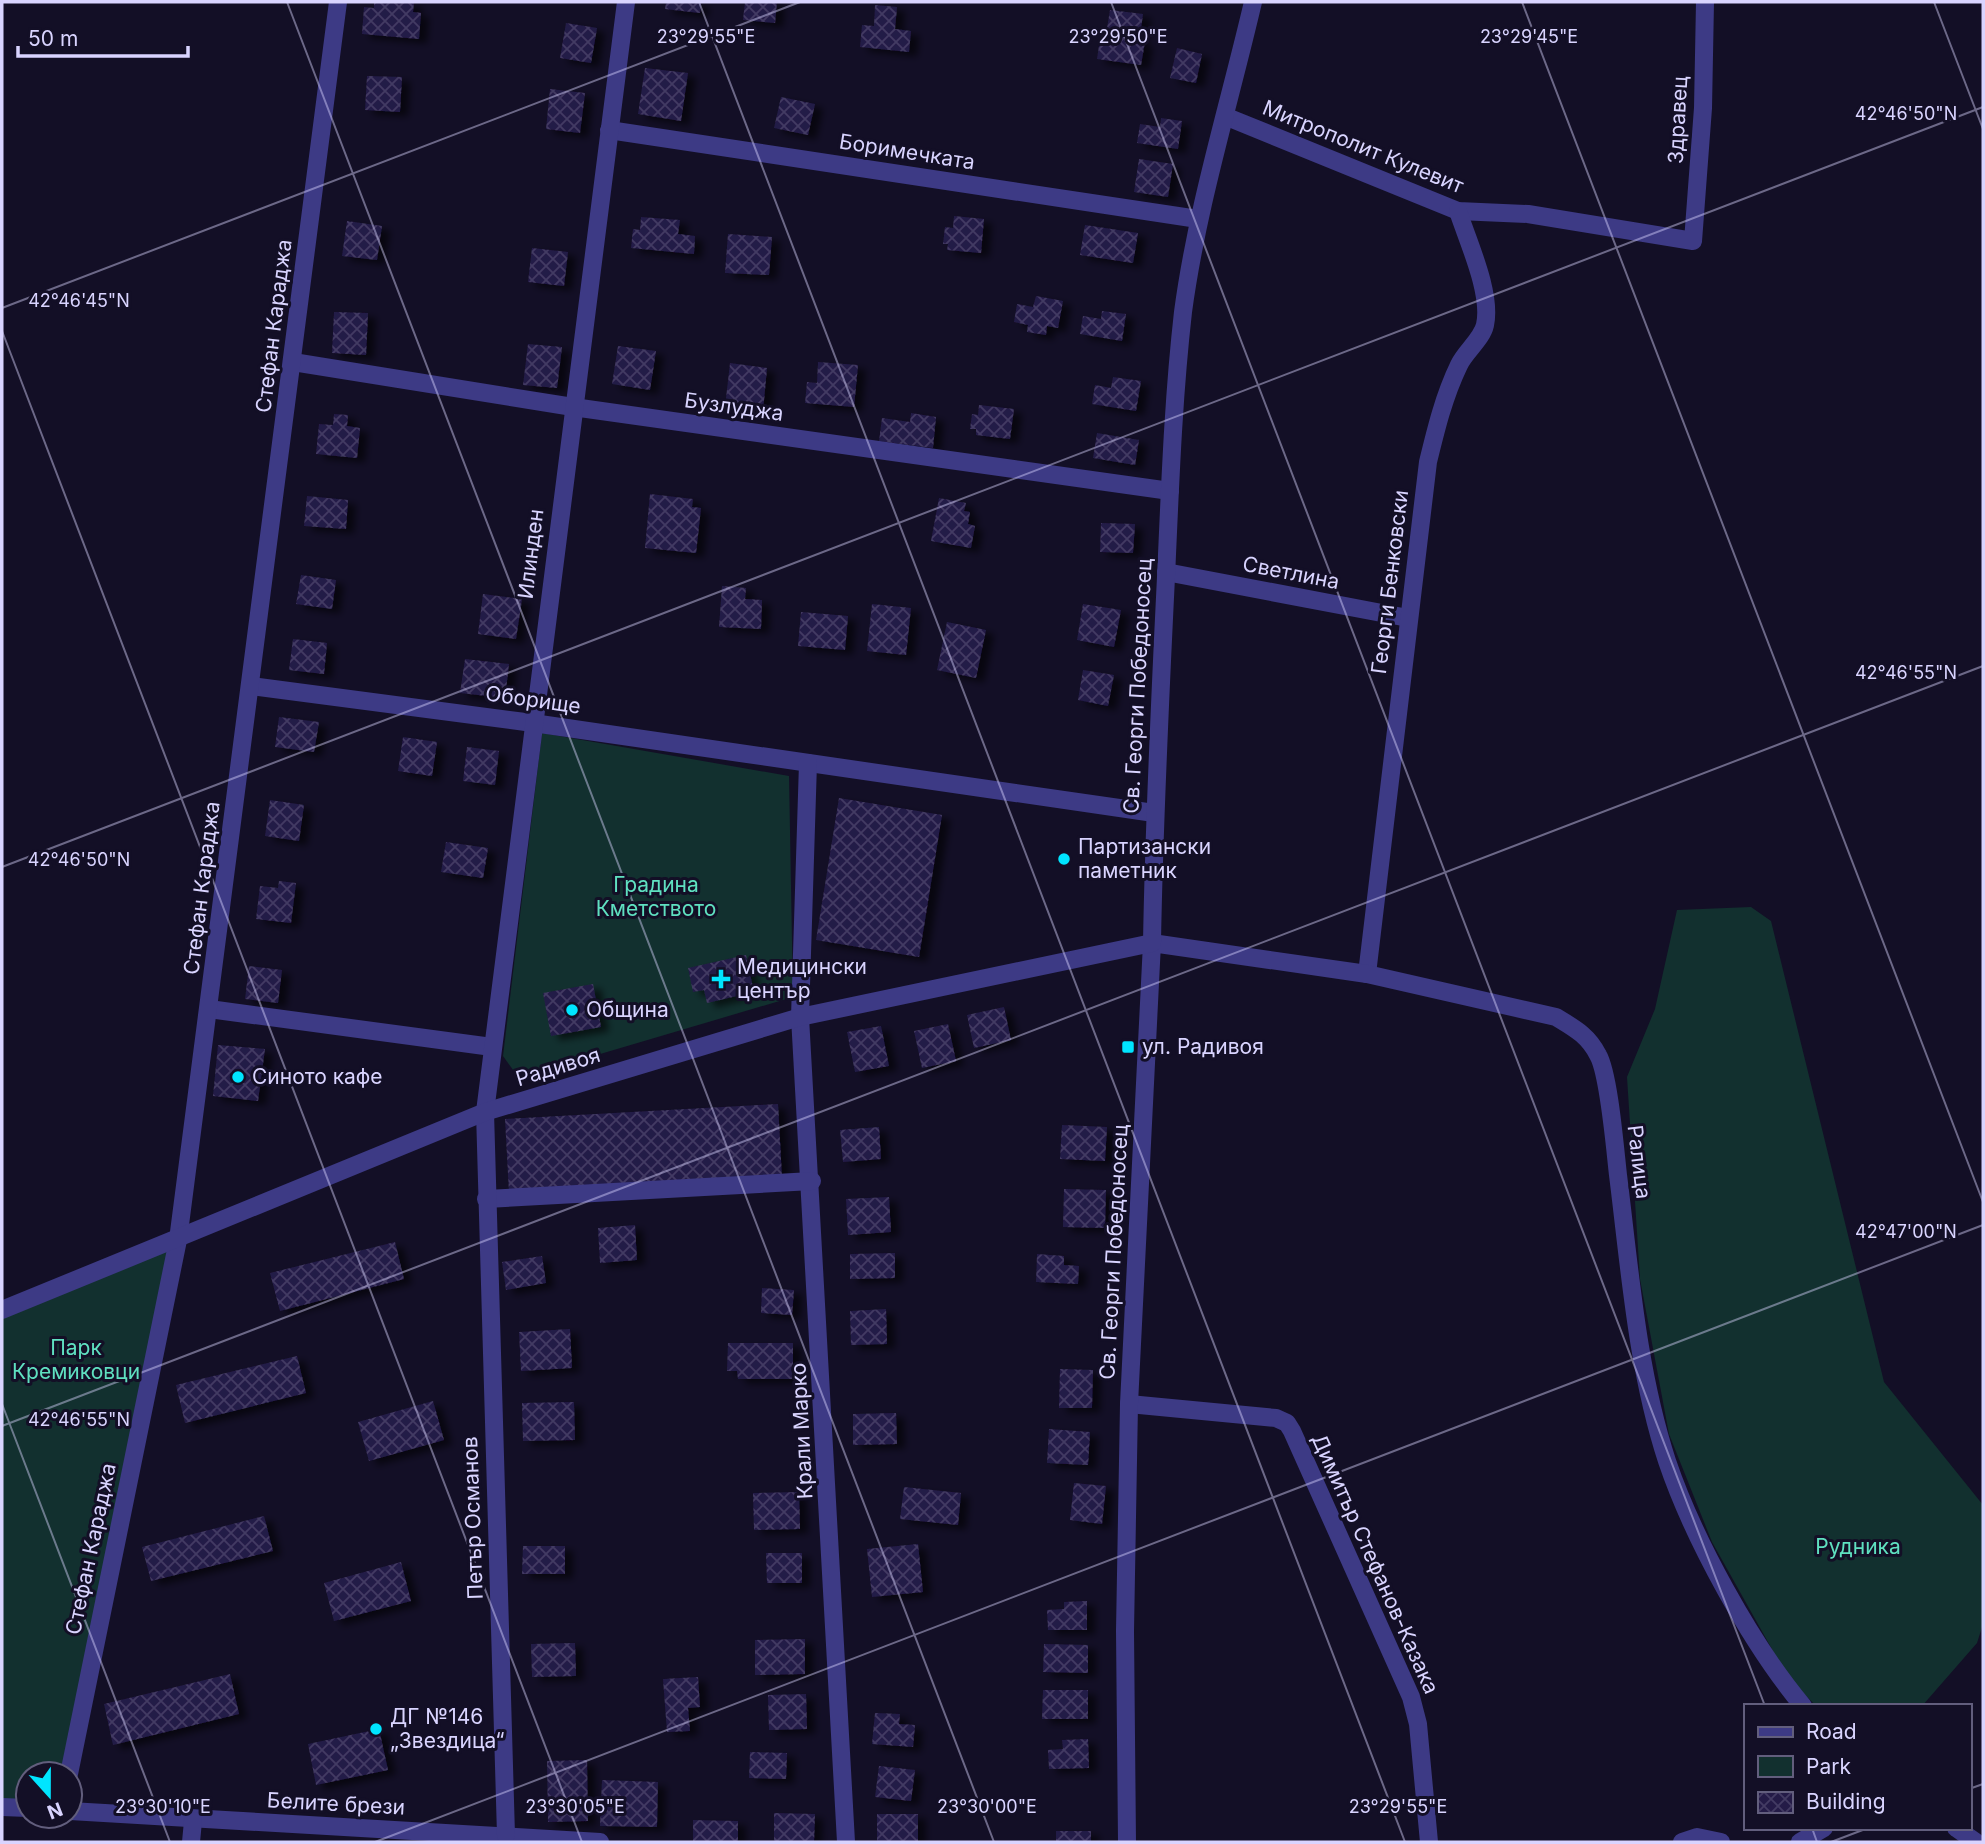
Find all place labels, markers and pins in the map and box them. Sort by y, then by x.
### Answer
place label: Партизански паметник [1078,834,1211,883]
marker: Партизански паметник [1056,851,1072,867]
place label: Медицински център [737,954,867,1003]
marker: Медицински център [711,969,731,989]
place label: Община [586,997,669,1022]
marker: Община [564,1002,580,1018]
place label: ул. Радивоя [1142,1034,1264,1059]
marker: ул. Радивоя [1120,1039,1136,1055]
place label: Синото кафе [252,1064,383,1089]
marker: Синото кафе [230,1069,246,1085]
place label: ДГ №146 „Звездица“ [390,1704,505,1753]
marker: ДГ №146 „Звездица“ [368,1721,384,1737]

